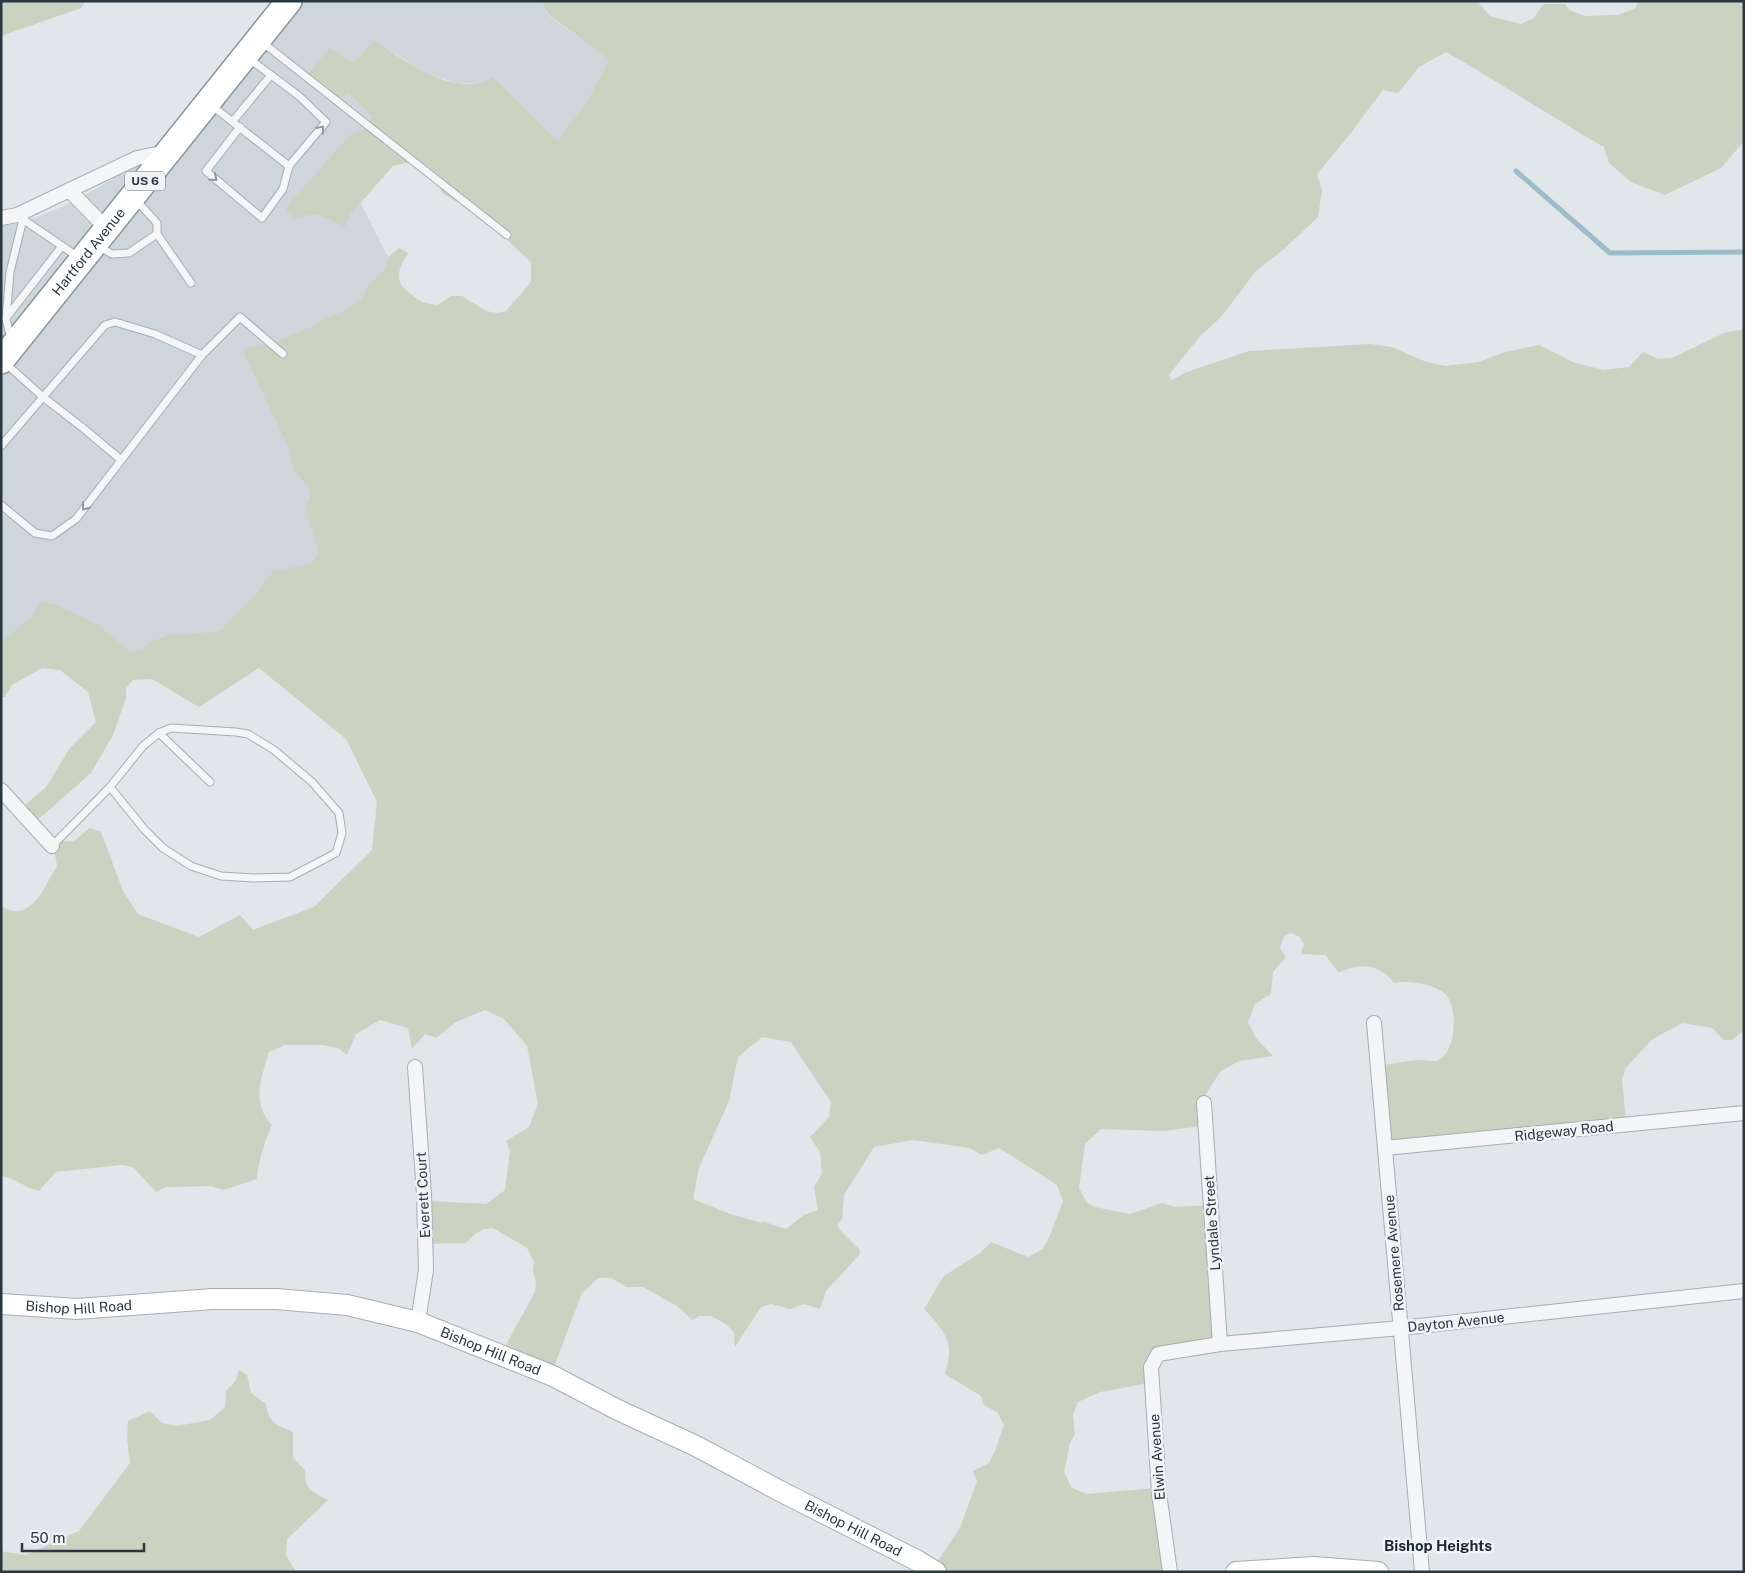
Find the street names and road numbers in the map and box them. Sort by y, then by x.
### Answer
road number: US 6 [125,172,165,190]
street label: Hartford Avenue [49,205,128,299]
street label: Ridgeway Road [1514,1118,1614,1144]
street label: Everett Court [413,1151,433,1239]
street label: Lyndale Street [1201,1175,1223,1271]
street label: Rosemere Avenue [1381,1194,1407,1312]
street label: Bishop Hill Road [25,1297,133,1317]
street label: Dayton Avenue [1407,1309,1505,1335]
street label: Bishop Hill Road [438,1324,543,1378]
street label: Elwin Avenue [1146,1413,1168,1501]
street label: Bishop Hill Road [802,1497,905,1559]

